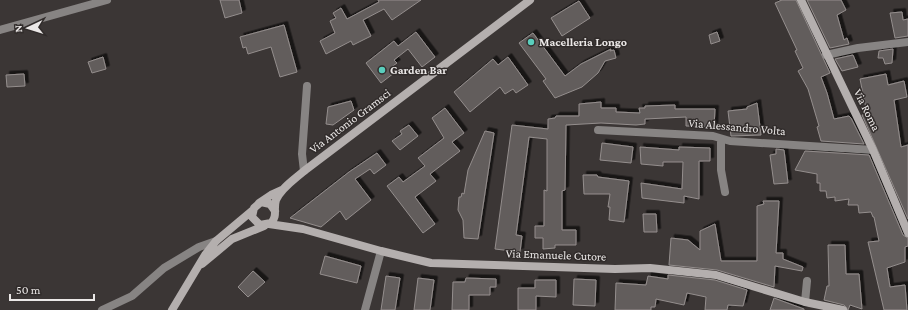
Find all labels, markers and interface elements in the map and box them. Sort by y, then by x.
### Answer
north arrow [8,8,48,48]
text: N [12,24,24,33]
place label: Macelleria Longo [539,35,627,49]
marker: Macelleria Longo [526,37,536,47]
place label: Garden Bar [390,63,447,77]
marker: Garden Bar [377,65,387,75]
street label: Via Antonio Gramsci [307,86,393,156]
street label: Via Roma [851,87,883,134]
street label: Via Alessandro Volta [688,116,787,138]
street label: Via Emanuele Cutore [505,246,607,264]
scale bar [10,276,94,302]
text: 50 m [16,283,41,297]

